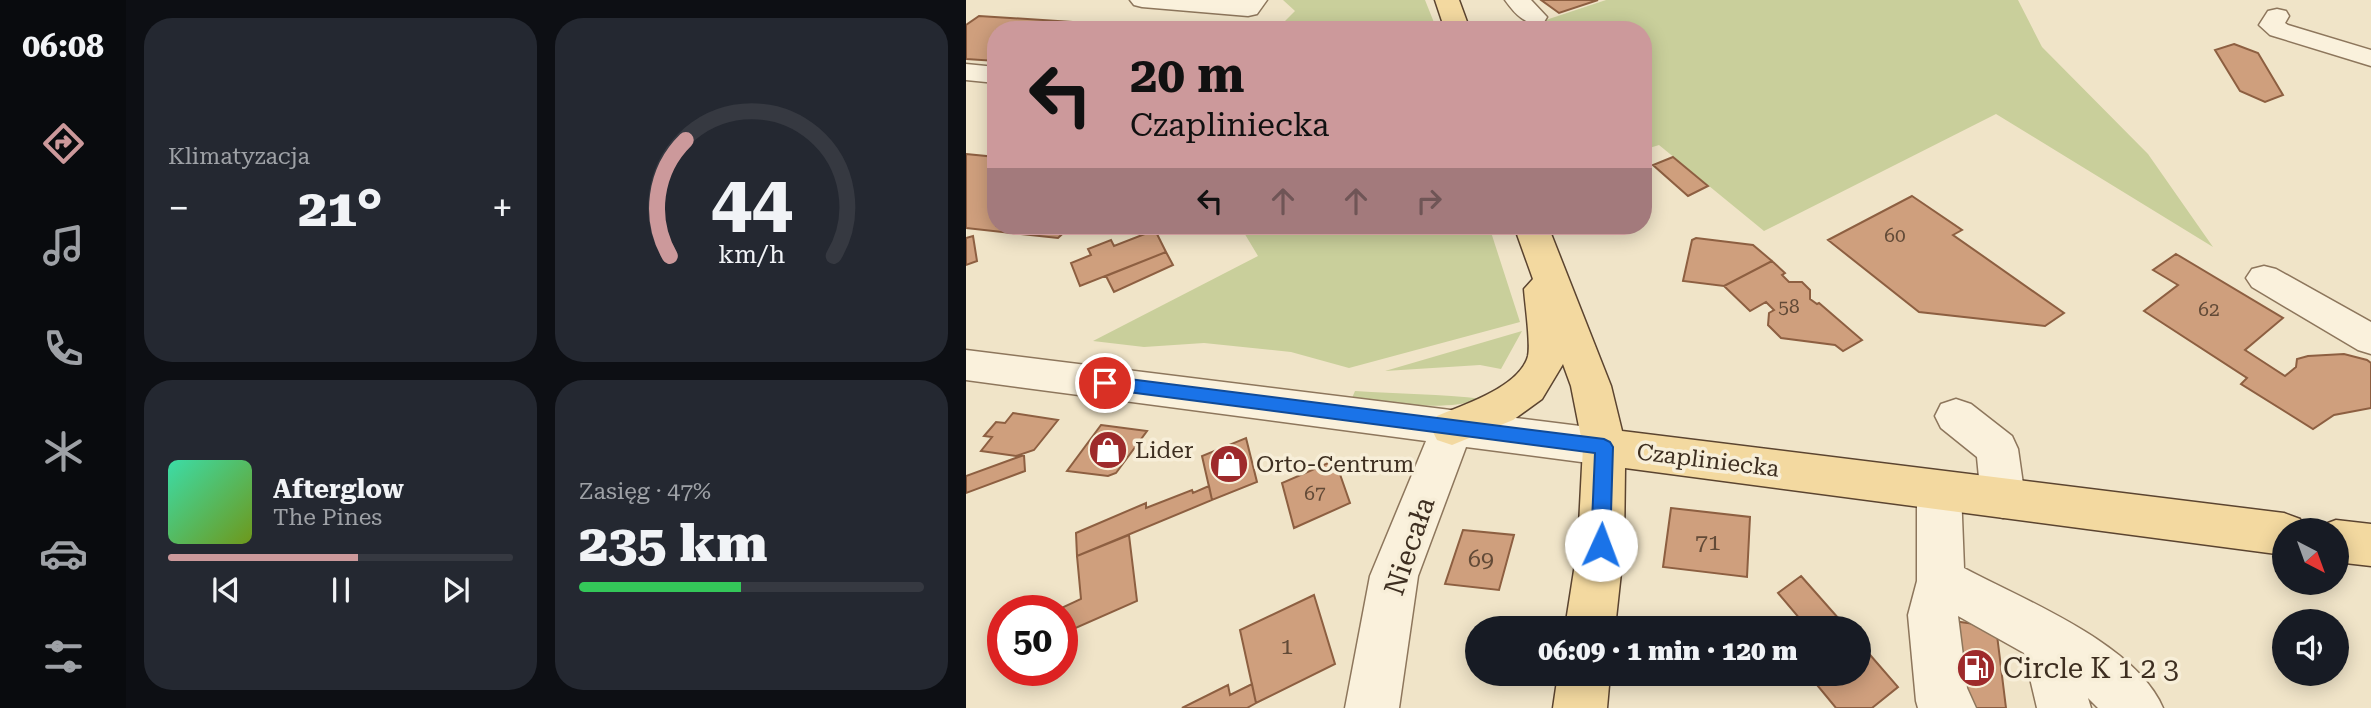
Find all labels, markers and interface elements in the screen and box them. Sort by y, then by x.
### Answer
text: 06:08 [22,27,104,65]
text: 20 m [1130,47,1245,104]
icon: left [1015,49,1106,140]
text: Czapliniecka [1130,106,1329,144]
icon: directions [39,119,88,168]
text: Klimatyzacja [168,143,310,170]
text: 44 [711,159,792,244]
text: 21° [298,178,383,239]
icon: left [1191,182,1229,220]
icon: ahead [1264,182,1302,220]
icon: ahead [1337,182,1375,220]
icon: right [1410,182,1448,220]
text: − [168,186,189,230]
text: + [492,186,513,230]
icon: music [39,221,88,270]
house number: 60 [1884,224,1906,247]
text: km/h [718,240,785,269]
house number: 58 [1778,295,1800,318]
house number: 62 [2198,298,2220,321]
icon: phone [39,324,88,373]
pin [1075,353,1135,413]
icon: arrive [1086,364,1124,402]
icon: climate [39,427,88,476]
shop icon: Lider [1087,429,1129,471]
place label: Lider [1135,437,1193,464]
street label: Czapliniecka [1635,438,1781,483]
shop icon: Orto-Centrum [1208,443,1250,485]
place label: Orto-Centrum [1256,451,1414,478]
text: Afterglow [273,474,404,504]
text: Zasięg · 47% [579,478,711,505]
house number: 67 [1304,482,1326,505]
street label: Niecała [1377,493,1442,600]
text: The Pines [273,504,382,531]
position arrow [1564,508,1638,582]
text: 235 km [579,513,767,574]
north arrow [2272,518,2348,595]
map controls [2272,518,2349,686]
icon: car [39,529,88,578]
house number: 71 [1695,529,1721,556]
house number: 69 [1468,546,1494,573]
icon: previous [207,571,245,609]
icon: pause [322,571,360,609]
icon: next [437,571,475,609]
speed limit sign: 50 [987,595,1078,686]
button: sound [2272,609,2349,686]
icon: filters [39,632,88,681]
house number: 1 [1281,633,1293,660]
text: 06:09 · 1 min · 120 m [1538,636,1798,666]
fuel station icon: Circle K 1 2 3 [1955,647,1997,689]
place label: Circle K 1 2 3 [2003,652,2179,685]

